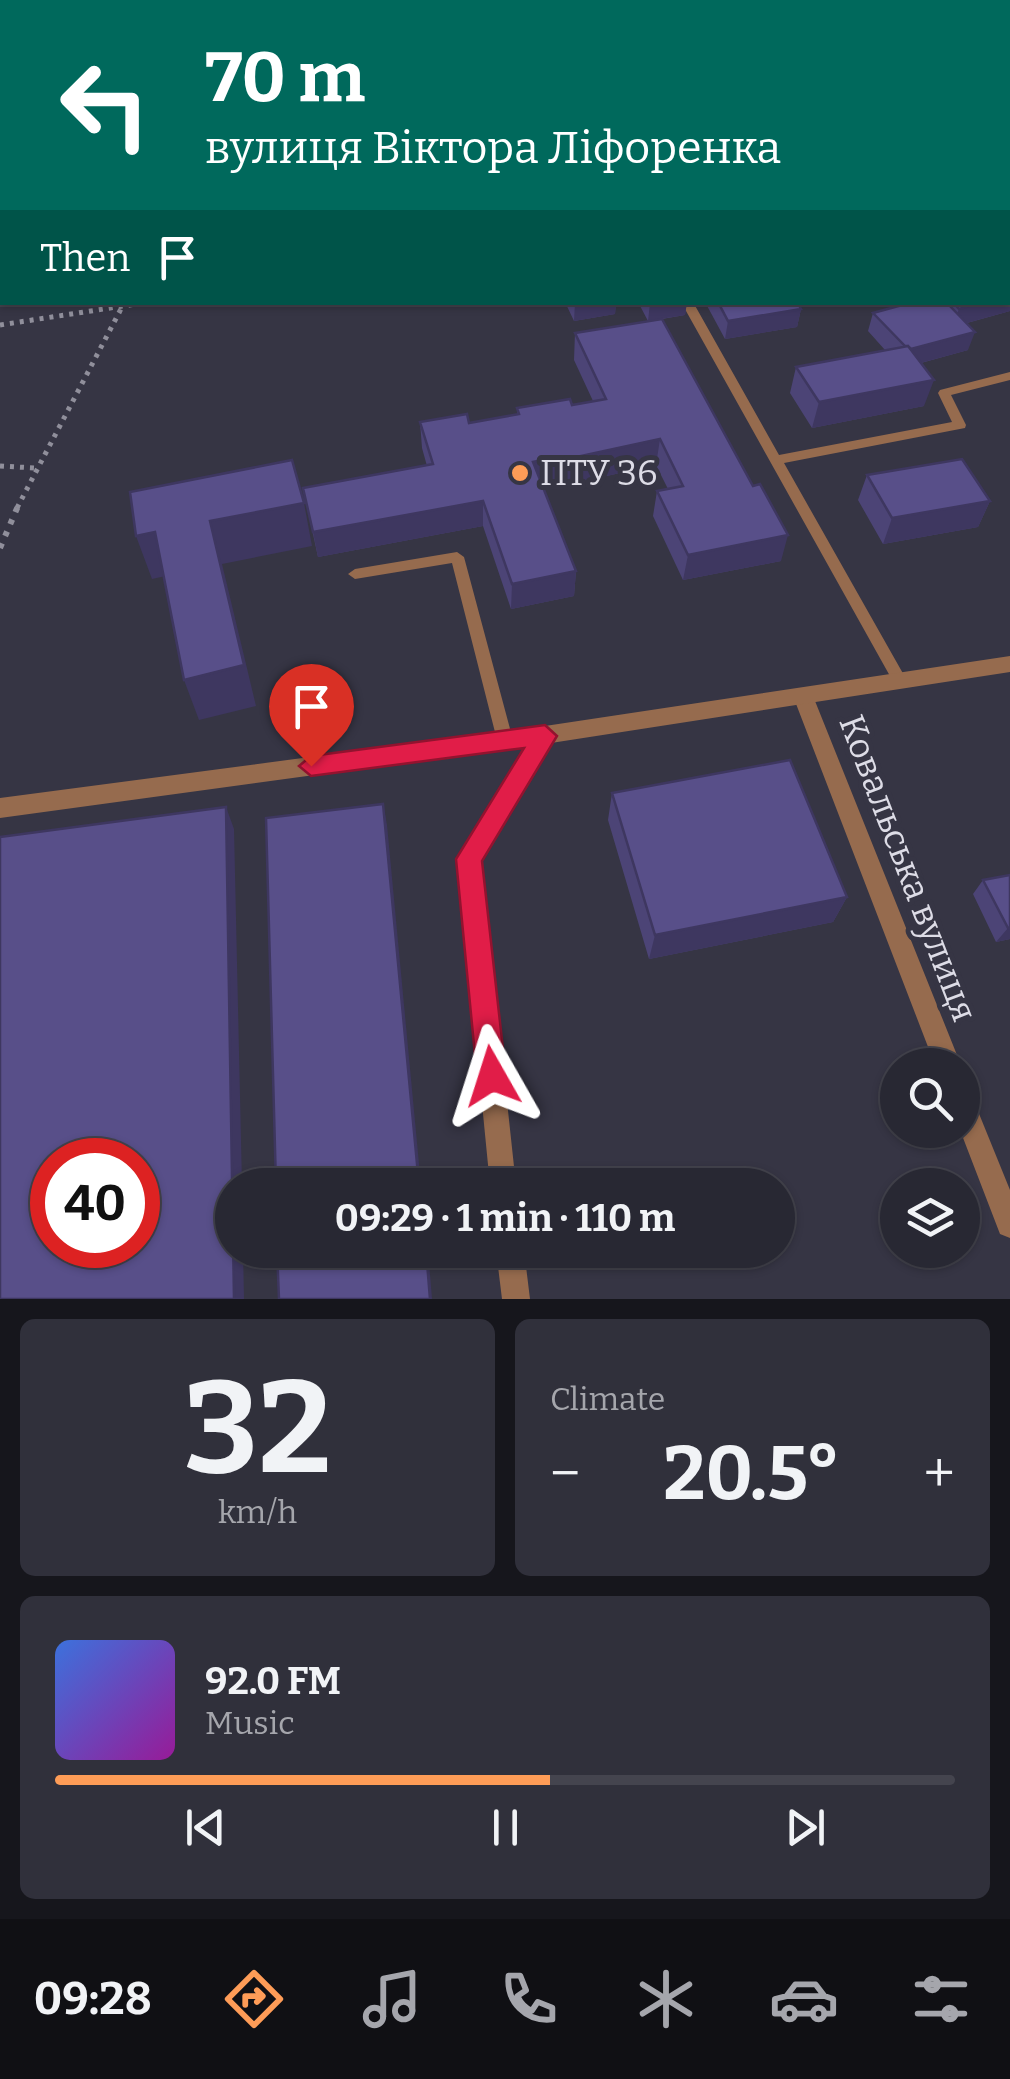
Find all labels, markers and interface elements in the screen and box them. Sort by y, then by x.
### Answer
text: 70 m [205,36,365,120]
icon: left [40,40,170,170]
text: вулиця Віктора Ліфоренка [205,121,781,175]
icon: arrive [150,230,205,285]
text: Then [40,235,130,281]
place label: ПТУ 36 [540,452,657,494]
marker: ПТУ 36 [509,462,531,484]
pin [269,664,354,767]
icon: arrive [284,679,339,734]
street label: Ковальська вулиця [830,709,986,1027]
position arrow [440,1024,544,1128]
map controls [880,1048,980,1268]
button: search [880,1048,980,1148]
speed limit sign: 40 [30,1138,160,1268]
button: layers [880,1168,980,1268]
text: 09:29 · 1 min · 110 m [335,1195,675,1241]
text: 32 [183,1350,332,1506]
text: Climate [550,1380,665,1418]
text: 20.5° [663,1429,841,1519]
text: − [550,1441,580,1507]
text: + [924,1441,955,1507]
text: km/h [218,1493,297,1531]
text: 92.0 FM [205,1658,341,1704]
text: Music [205,1704,295,1742]
icon: previous [178,1800,233,1855]
icon: pause [478,1800,533,1855]
icon: next [778,1800,833,1855]
icon: directions [219,1964,289,2034]
icon: music [357,1964,427,2034]
icon: phone [494,1964,564,2034]
icon: climate [631,1964,701,2034]
icon: car [769,1964,839,2034]
icon: filters [906,1964,976,2034]
text: 09:28 [34,1972,152,2026]

